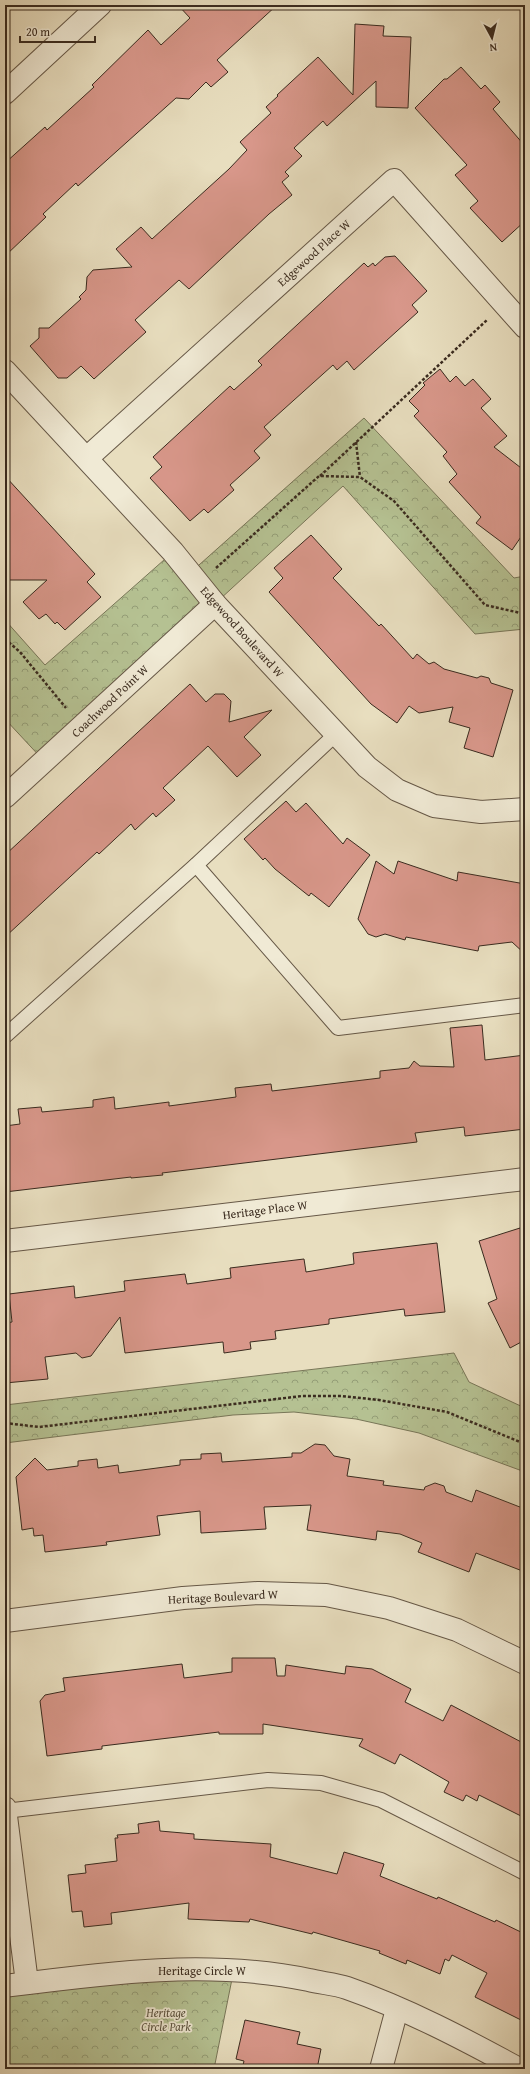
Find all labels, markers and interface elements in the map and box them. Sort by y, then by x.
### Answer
scale bar [20,18,95,44]
north arrow [472,18,512,58]
text: 20 m [26,23,50,40]
text: N [488,40,498,56]
street label: Edgewood Place W [273,215,354,290]
street label: Edgewood Boulevard W [197,582,289,682]
street label: Coachwood Point W [67,660,152,741]
street label: Heritage Place W [222,1196,309,1223]
street label: Heritage Boulevard W [168,1585,279,1608]
street label: Heritage Circle W [158,1962,247,1979]
park label: Heritage Circle Park [141,2004,191,2035]

